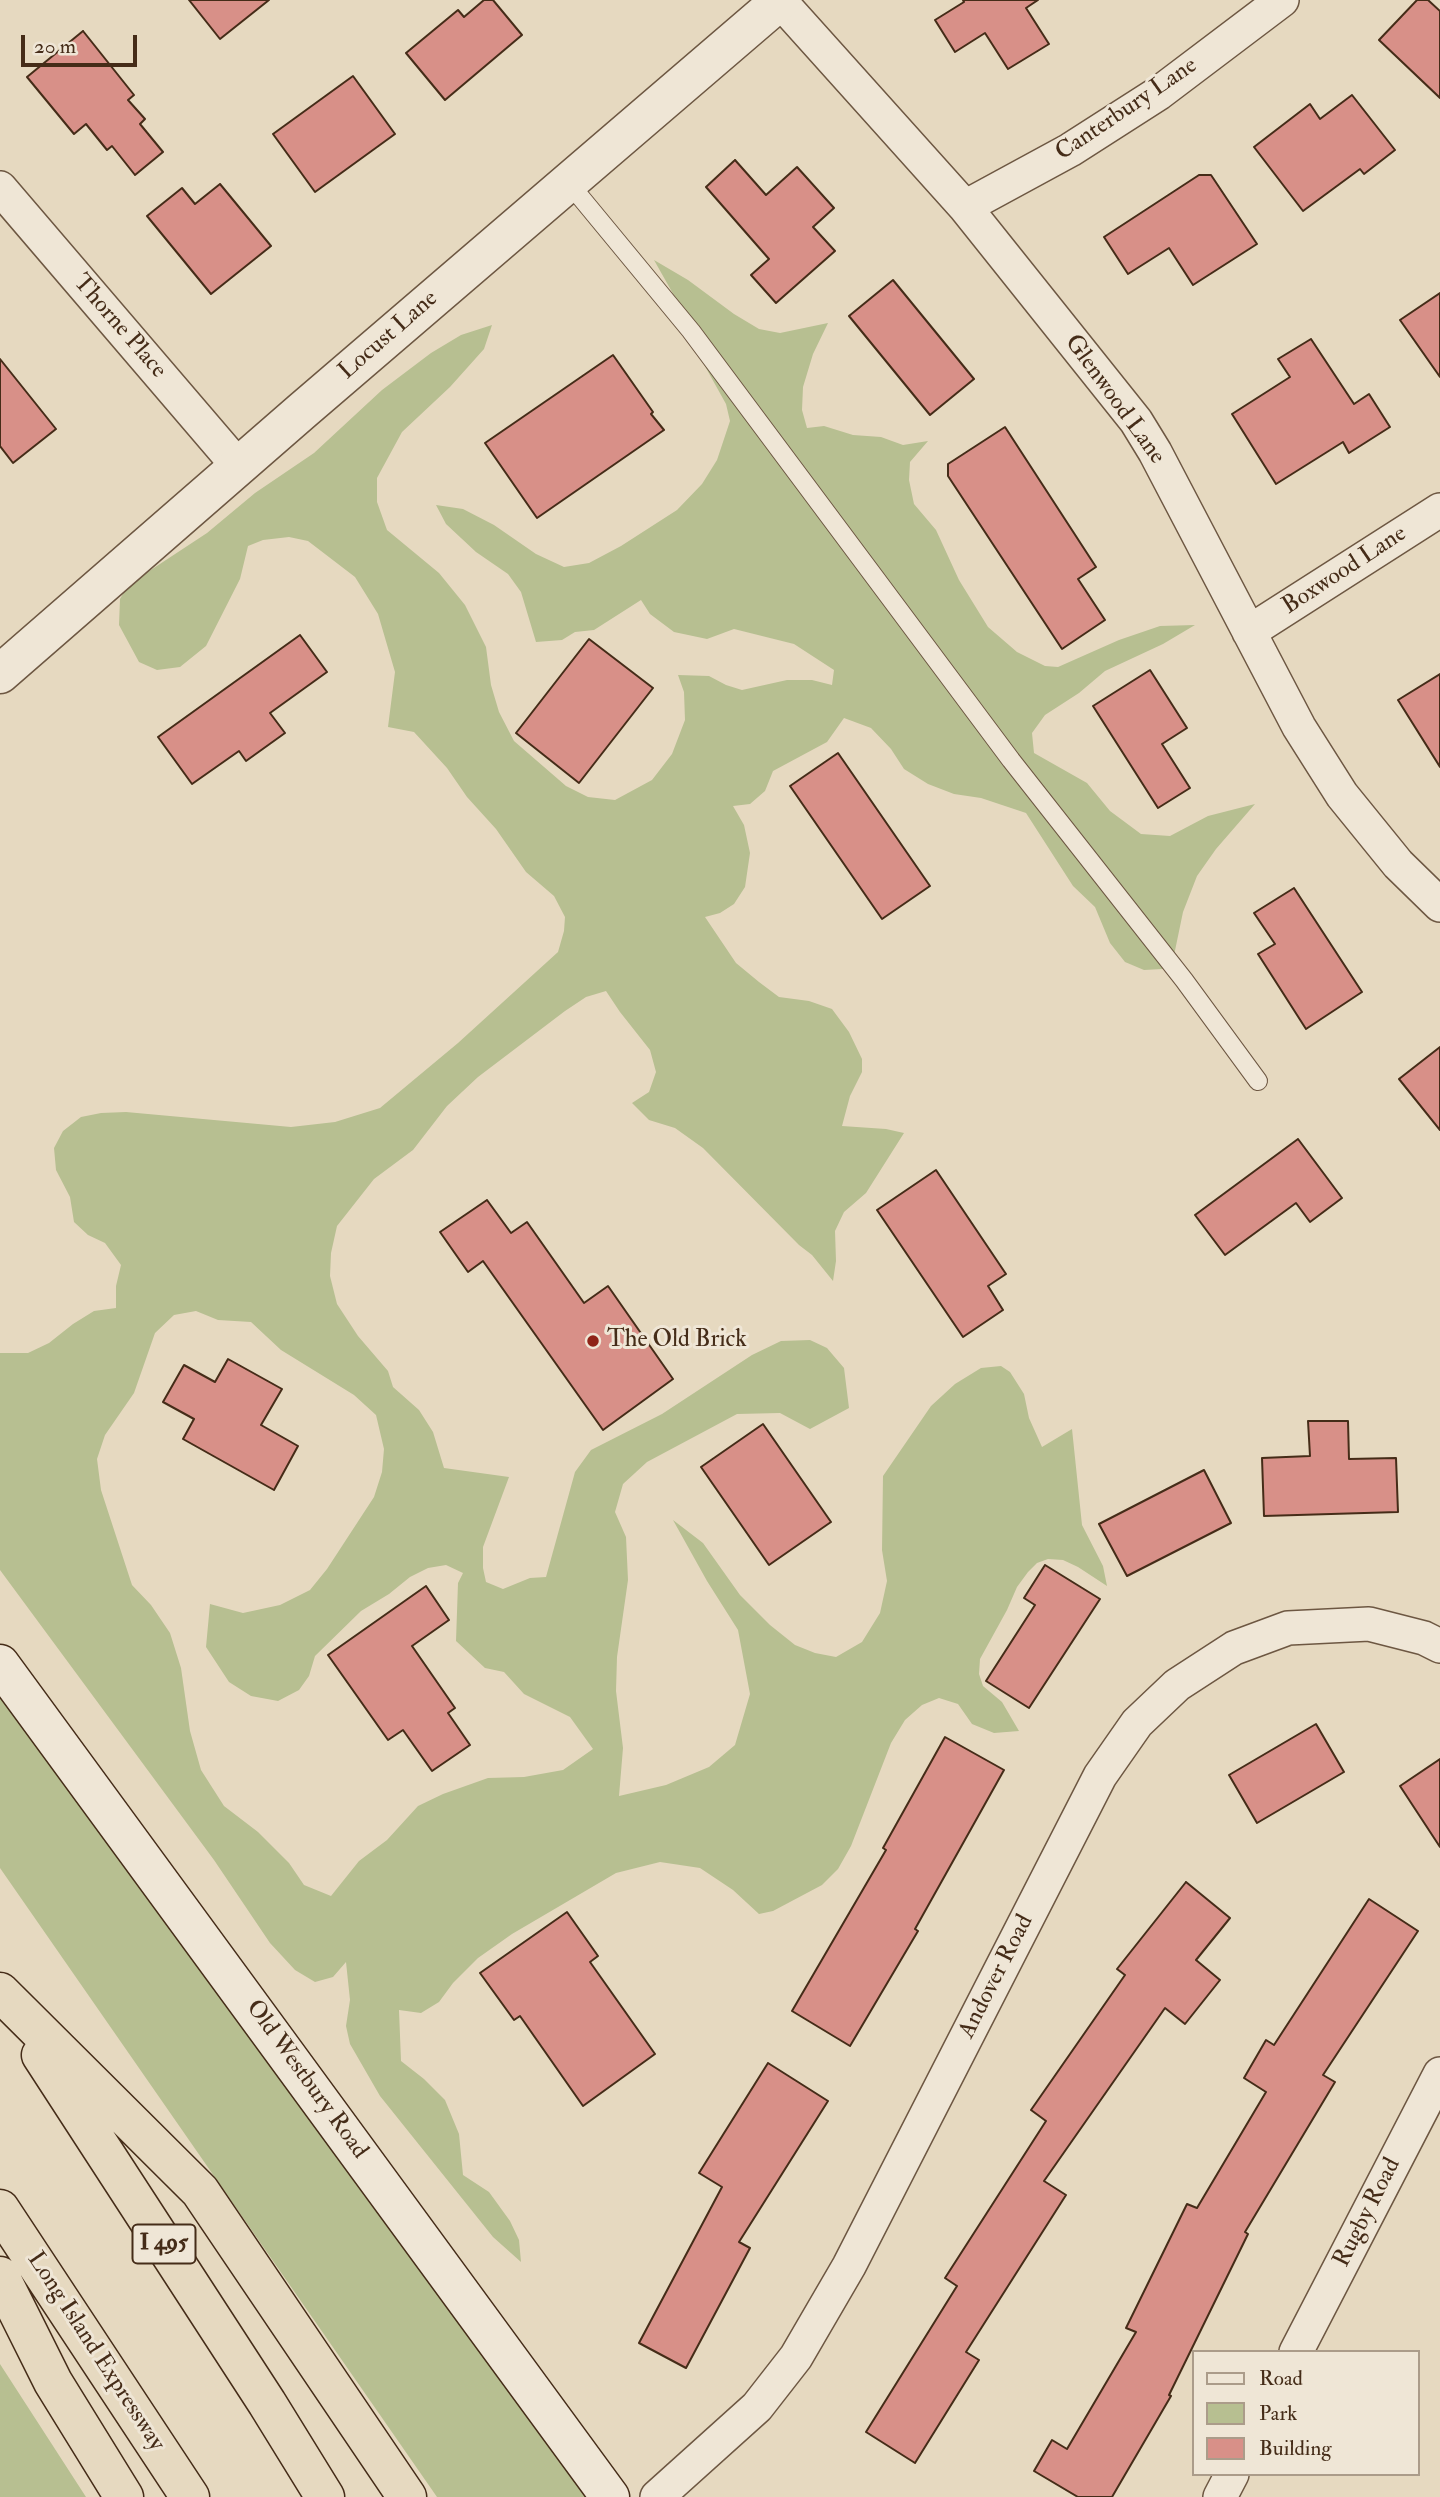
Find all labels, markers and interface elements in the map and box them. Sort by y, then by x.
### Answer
scale bar [24,21,140,65]
text: 20 m [34,33,76,60]
street label: Canterbury Lane [1051,52,1203,168]
street label: Thorne Place [66,269,172,385]
street label: Locust Lane [334,285,444,387]
street label: Glenwood Lane [1057,330,1171,470]
street label: Boxwood Lane [1278,520,1412,622]
place label: The Old Brick [607,1327,747,1355]
marker: The Old Brick [585,1333,601,1349]
street label: Andover Road [954,1910,1040,2044]
street label: Old Westbury Road [239,1995,373,2165]
street label: Rugby Road [1328,2154,1408,2272]
road number: I 495 [132,2224,196,2264]
street label: Long Island Expressway [20,2247,170,2457]
legend [1192,2350,1419,2476]
text: Road [1259,2365,1303,2392]
text: Park [1259,2400,1297,2427]
text: Building [1259,2435,1332,2462]

